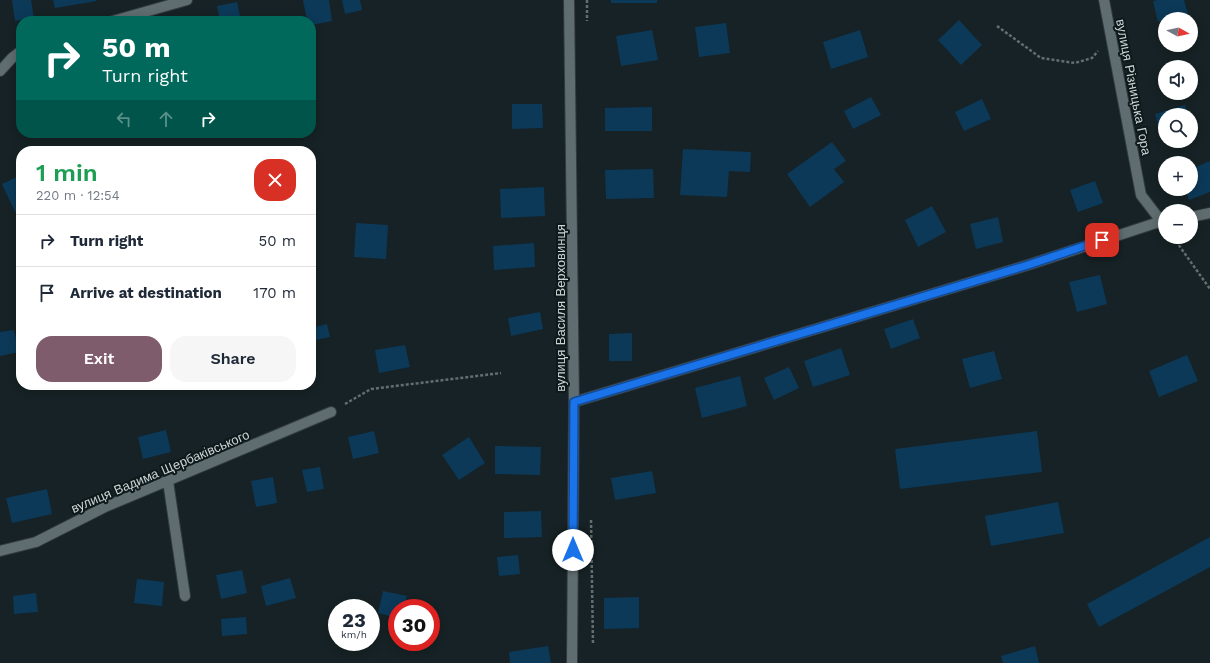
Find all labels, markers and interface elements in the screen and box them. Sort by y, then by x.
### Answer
north arrow [1158,12,1198,52]
map controls [1158,12,1198,244]
street label: вулиця Різницька Гора [1113,18,1154,157]
text: 50 m [102,31,171,64]
icon: right [36,32,88,84]
button: sound [1158,60,1198,100]
text: Turn right [102,65,188,86]
icon: left [113,108,135,130]
icon: ahead [155,108,177,130]
icon: right [197,108,219,130]
button: search [1158,108,1198,148]
button: + [1158,156,1198,196]
text: 1 min [36,159,98,187]
button: close [254,159,296,201]
text: 220 m · 12:54 [36,188,120,203]
button: − [1158,204,1198,244]
pin [1085,223,1119,257]
street label: вулиця Василя Верховинця [553,224,568,392]
icon: arrive [1091,229,1113,251]
icon: right [36,230,58,252]
text: Turn right [70,232,143,250]
text: 50 m [259,232,296,250]
icon: arrive [36,282,58,304]
text: Arrive at destination [70,284,222,302]
text: 170 m [253,284,296,302]
button: Exit [36,336,162,382]
button: Share [170,336,296,382]
street label: вулиця Вадима Щербаківського [69,427,252,516]
position arrow [552,529,594,571]
speed limit sign: 30 [388,599,440,651]
text: 23 [342,608,366,632]
text: km/h [341,629,367,640]

